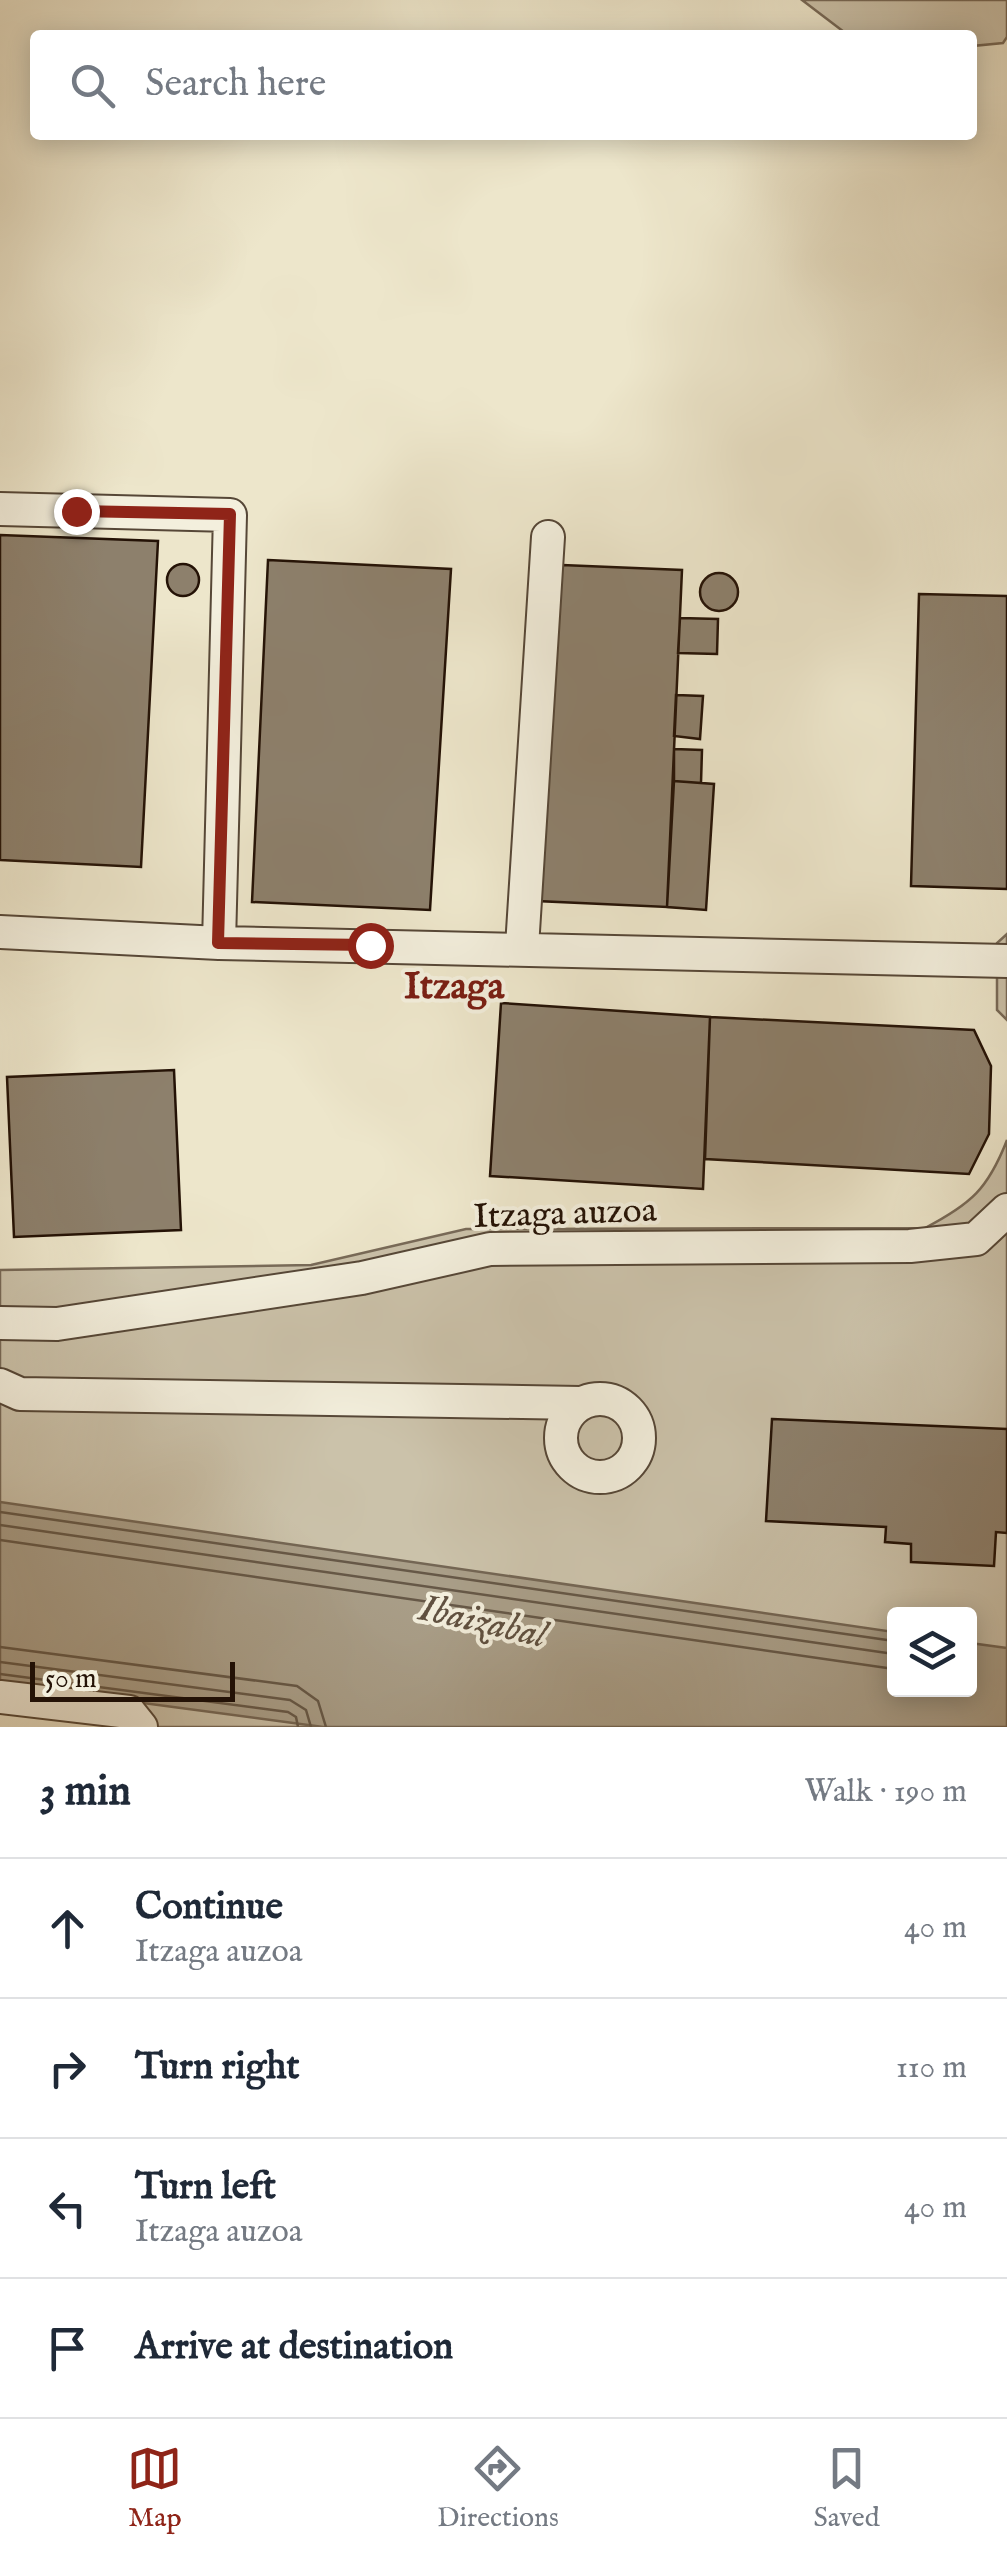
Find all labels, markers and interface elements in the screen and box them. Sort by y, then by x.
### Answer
search box [30,30,977,140]
icon: search [65,58,120,113]
text: Search here [145,61,326,109]
route end [54,489,100,535]
route start [348,923,394,969]
district label: Itzaga [404,964,505,1012]
street label: Itzaga auzoa [473,1189,658,1240]
water label: Ibaizabal [413,1585,554,1662]
map controls [887,1607,977,1697]
button: layers [887,1607,977,1697]
scale bar [30,1657,235,1702]
text: 50 m [45,1662,97,1697]
text: 3 min [40,1766,131,1819]
text: Walk · 190 m [804,1772,967,1813]
text: Continue [135,1884,283,1932]
icon: ahead [40,1901,95,1956]
text: 40 m [904,1908,967,1949]
text: Itzaga auzoa [135,1932,303,1973]
icon: right [40,2041,95,2096]
text: Turn right [135,2044,299,2092]
text: 110 m [896,2048,967,2089]
text: Turn left [135,2164,276,2212]
icon: left [40,2181,95,2236]
text: 40 m [904,2188,967,2229]
text: Itzaga auzoa [135,2212,303,2253]
icon: arrive [40,2321,95,2376]
text: Arrive at destination [135,2324,453,2372]
tab: Map [127,2441,182,2536]
tab: Directions [437,2441,559,2536]
tab: Saved [813,2441,880,2536]

